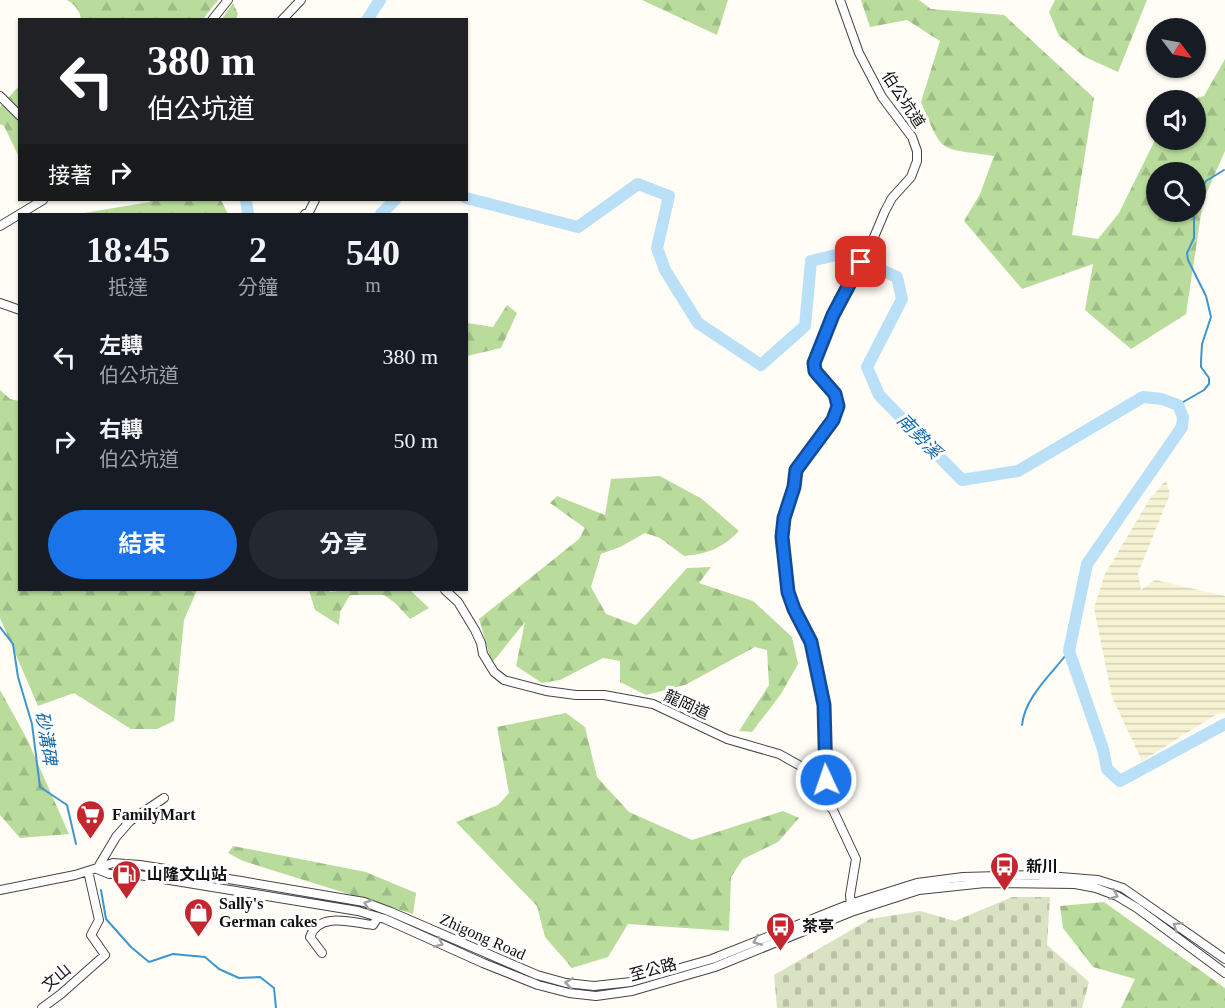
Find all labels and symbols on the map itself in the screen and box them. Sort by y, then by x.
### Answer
north arrow [1146,18,1206,78]
street label: 伯公坑道 [879,68,928,131]
pin [835,236,886,287]
water label: 南勢溪 [893,410,947,465]
street label: 龍岡道 [661,687,712,722]
water label: 砂溝碑 [32,710,60,768]
position arrow [794,748,858,812]
supermarket icon: FamilyMart [75,798,107,840]
place label: FamilyMart [112,806,196,824]
bus stop icon: 新川 [989,850,1021,892]
fuel station icon: 山隆文山站 [110,858,142,900]
place label: 新川 [1026,858,1058,875]
place label: 山隆文山站 [147,866,227,883]
one-way arrow [1108,888,1119,900]
place label: Sally's German cakes [219,895,317,930]
shop icon: Sally's German cakes [182,896,214,938]
one-way arrow [363,899,374,911]
street label: Zhigong Road [437,910,528,964]
bus stop icon: 茶亭 [765,910,797,952]
place label: 茶亭 [802,918,834,935]
one-way arrow [1173,922,1184,933]
one-way arrow [752,934,763,946]
one-way arrow [432,936,443,948]
street label: 至公路 [628,955,679,984]
street label: 文山 [39,961,74,994]
one-way arrow [564,977,574,990]

